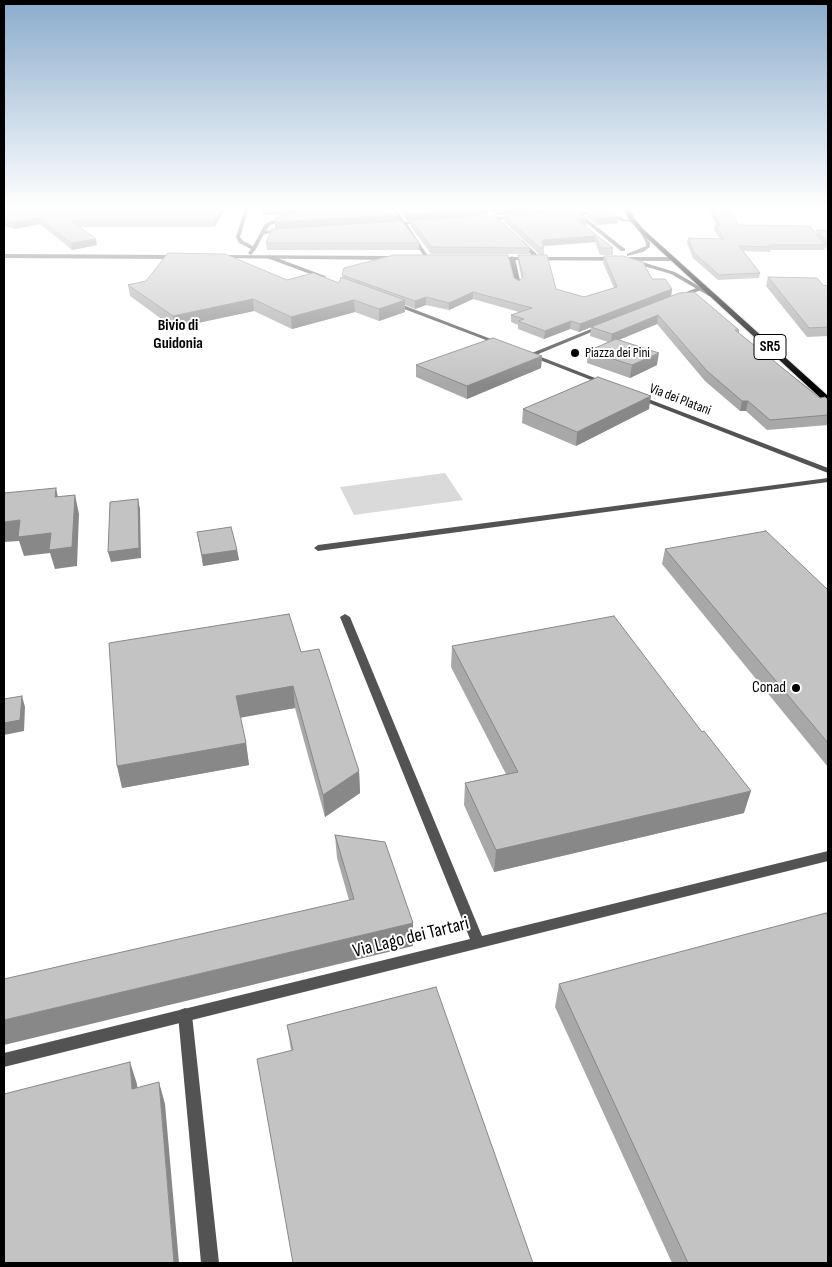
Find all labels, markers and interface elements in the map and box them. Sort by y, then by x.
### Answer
district label: Bivio di Guidonia [153,316,203,354]
road number: SR5 [754,334,786,360]
place label: Piazza dei Pini [585,345,650,361]
marker: Piazza dei Pini [569,347,581,359]
street label: Via dei Platani [647,381,713,419]
place label: Conad [752,678,786,698]
marker: Conad [790,682,802,694]
street label: Via Lago dei Tartari [351,913,471,963]

